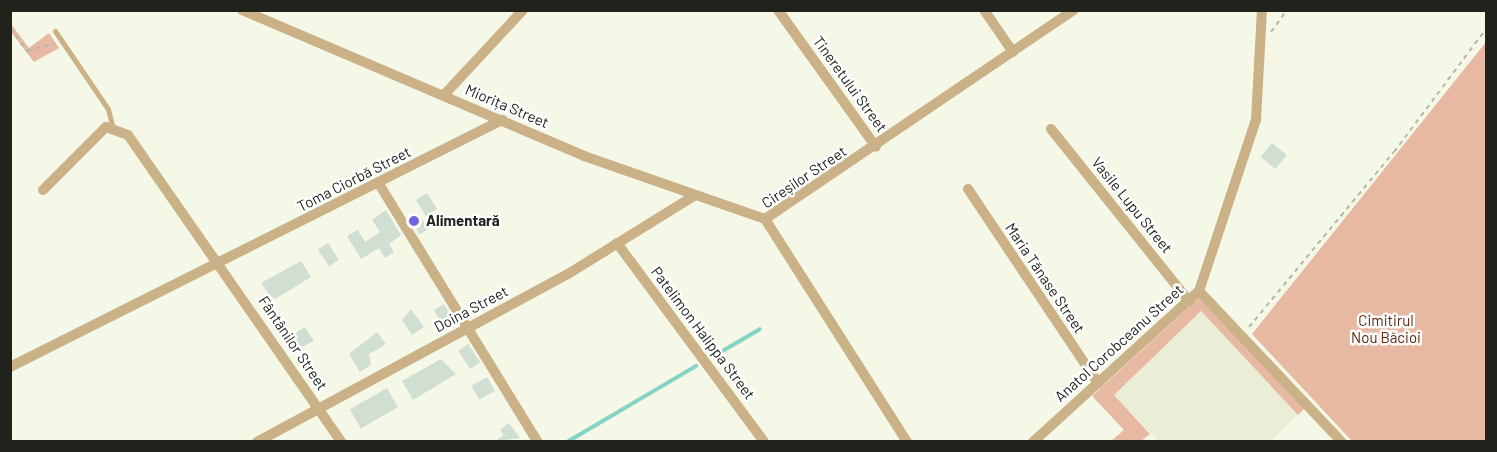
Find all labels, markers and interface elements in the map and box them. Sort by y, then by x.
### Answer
street label: Tineretului Street [809,33,891,135]
street label: Miorița Street [462,80,552,132]
street label: Cireșilor Street [758,142,850,212]
street label: Toma Ciorbă Street [294,143,414,215]
street label: Vasile Lupu Street [1088,153,1176,257]
place label: Alimentară [426,212,500,230]
marker: Alimentară [407,214,421,228]
street label: Maria Tănase Street [1001,219,1089,337]
street label: Patelimon Halippa Street [647,263,759,403]
street label: Anatol Corobceanu Street [1051,280,1187,406]
street label: Doina Street [431,282,511,336]
street label: Fântânilor Street [255,292,331,394]
park label: Cimitirul Nou Băcioi [1351,311,1421,346]

